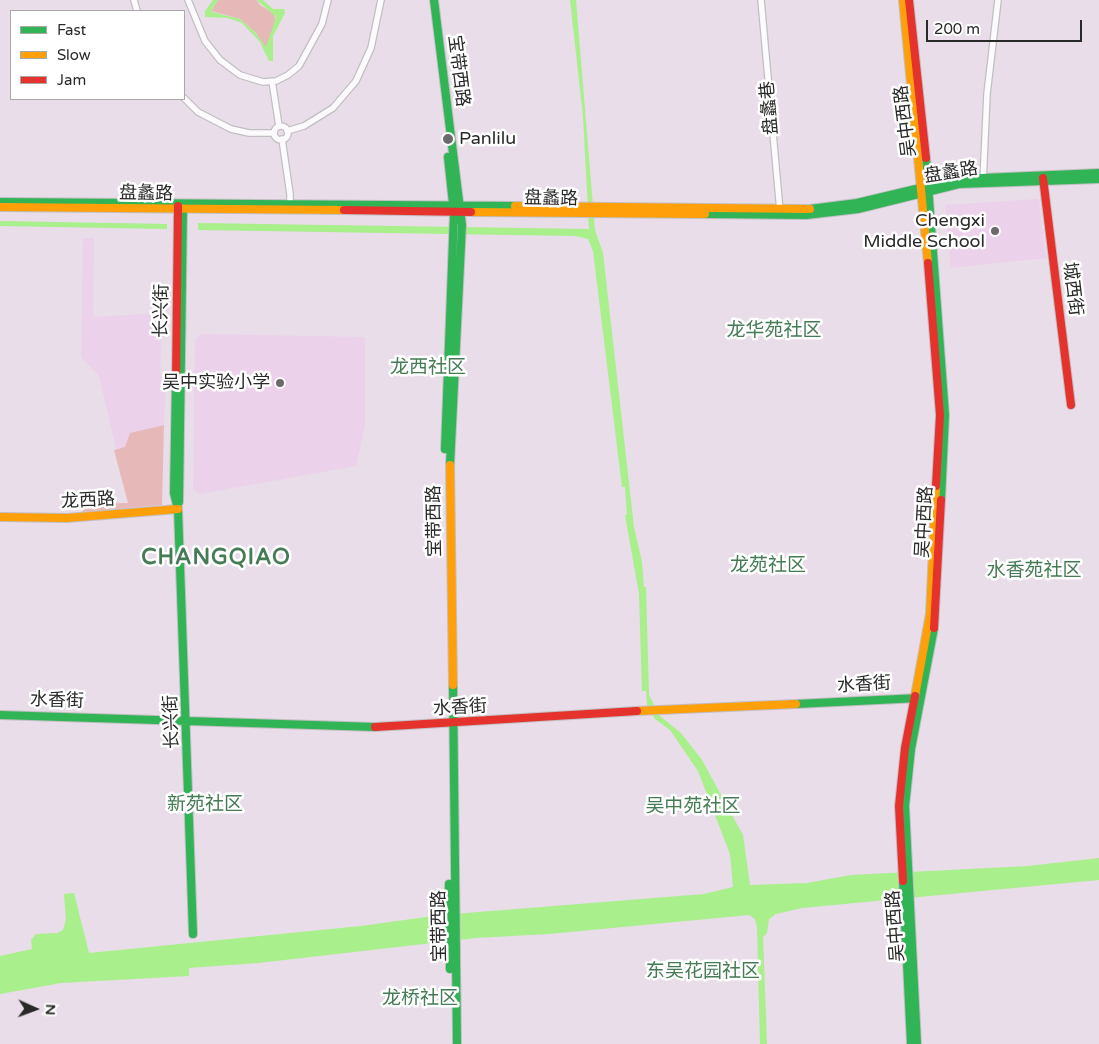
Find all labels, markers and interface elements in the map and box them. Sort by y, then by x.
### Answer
legend [10,10,185,100]
scale bar [929,10,1085,42]
text: 200 m [934,20,980,38]
text: Fast [57,21,86,39]
street label: 宝带西路 [443,34,473,108]
text: Slow [57,46,91,64]
text: Jam [57,71,86,89]
street label: 盘蠡巷 [757,80,783,136]
street label: 吴中西路 [891,84,921,158]
place label: Panlilu [459,128,516,150]
marker: Panlilu [441,132,455,146]
street label: 盘蠡路 [923,158,979,188]
street label: 盘蠡路 [119,183,173,205]
street label: 盘蠡路 [524,188,578,210]
place label: Chengxi Middle School [863,210,985,252]
marker: Chengxi Middle School [989,225,1001,237]
street label: 城西街 [1058,261,1086,317]
street label: 长兴街 [151,284,173,338]
district label: 龙华苑社区 [727,320,821,342]
district label: 龙西社区 [390,357,466,379]
place label: 吴中实验小学 [162,372,270,394]
marker: 吴中实验小学 [274,377,286,389]
street label: 宝带西路 [424,485,446,557]
street label: 吴中西路 [912,485,938,559]
street label: 龙西路 [60,489,116,513]
district label: CHANGQIAO [140,545,292,571]
district label: 龙苑社区 [730,555,806,577]
district label: 水香苑社区 [987,560,1081,582]
street label: 水香街 [836,673,892,697]
street label: 水香街 [30,689,84,713]
street label: 长兴街 [160,695,184,749]
street label: 水香街 [432,696,488,720]
district label: 新苑社区 [167,794,243,816]
district label: 吴中苑社区 [646,796,740,818]
street label: 吴中西路 [883,889,909,963]
street label: 宝带西路 [429,890,451,962]
district label: 东吴花园社区 [646,961,760,983]
north arrow [10,984,60,1034]
district label: 龙桥社区 [382,988,458,1010]
text: N [42,1004,59,1015]

